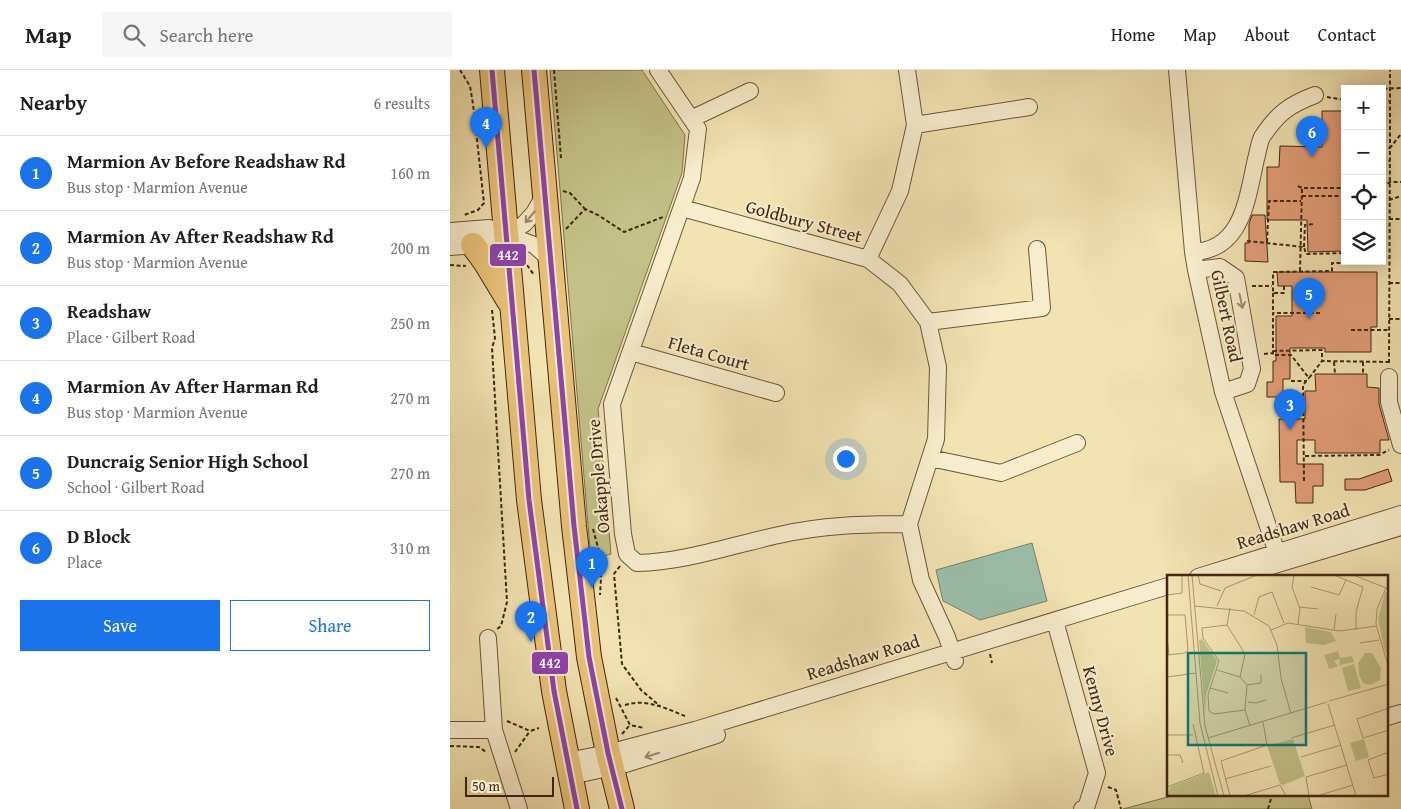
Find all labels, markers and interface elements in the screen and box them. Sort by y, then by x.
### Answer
search box [102,12,452,57]
text: Map [25,17,72,52]
icon: search [120,21,148,49]
text: Search here [160,21,253,49]
text: Home [1111,21,1155,48]
text: Map [1183,21,1216,48]
text: About [1244,21,1290,48]
text: Contact [1318,21,1376,48]
map controls [1341,85,1386,265]
button: + [1341,85,1386,130]
text: Nearby [20,87,87,118]
text: 6 results [373,91,430,115]
pin: 4 [470,107,502,148]
pin: 6 [1296,116,1328,157]
button: − [1341,130,1386,175]
text: Marmion Av Before Readshaw Rd [67,147,346,175]
text: 1 [32,161,40,185]
text: 160 m [390,161,430,185]
text: Bus stop · Marmion Avenue [67,175,248,199]
button: locate [1341,175,1386,220]
street label: Goldbury Street [743,193,866,250]
one-way arrow [524,210,535,223]
button: layers [1341,220,1386,265]
text: Marmion Av After Readshaw Rd [67,222,334,250]
text: 2 [32,236,40,260]
text: 200 m [390,236,430,260]
line badge: 442 [489,243,527,267]
text: 442 [497,245,519,265]
text: Bus stop · Marmion Avenue [67,250,248,274]
street label: Gilbert Road [1204,267,1250,365]
pin: 5 [1293,278,1325,319]
one-way arrow [1237,292,1246,308]
text: Readshaw [67,297,151,325]
text: 3 [32,311,40,335]
text: 250 m [390,311,430,335]
text: Place · Gilbert Road [67,325,195,349]
street label: Fleta Court [665,329,754,378]
text: Marmion Av After Harman Rd [67,372,319,400]
text: 4 [32,386,40,410]
text: 270 m [390,386,430,410]
pin: 3 [1274,389,1306,430]
text: Bus stop · Marmion Avenue [67,400,248,424]
street label: Oakapple Drive [580,418,616,534]
your location [833,446,859,472]
text: Duncraig Senior High School [67,447,308,475]
text: 5 [32,461,40,485]
text: 270 m [390,461,430,485]
text: School · Gilbert Road [67,475,205,499]
street label: Readshaw Road [1233,496,1353,556]
text: D Block [67,522,131,550]
text: 6 [32,536,40,560]
text: 310 m [390,536,430,560]
pin: 1 [576,547,608,588]
text: Place [67,550,102,574]
inset map [1167,575,1388,796]
button: Save [20,600,220,651]
button: Share [230,600,430,651]
pin: 2 [515,601,547,642]
street label: Readshaw Road [803,627,923,687]
line badge: 442 [531,651,569,675]
text: 442 [539,653,561,673]
street label: Kenny Drive [1076,663,1126,759]
one-way arrow [644,751,660,761]
scale bar [465,774,554,797]
text: 50 m [472,776,500,796]

